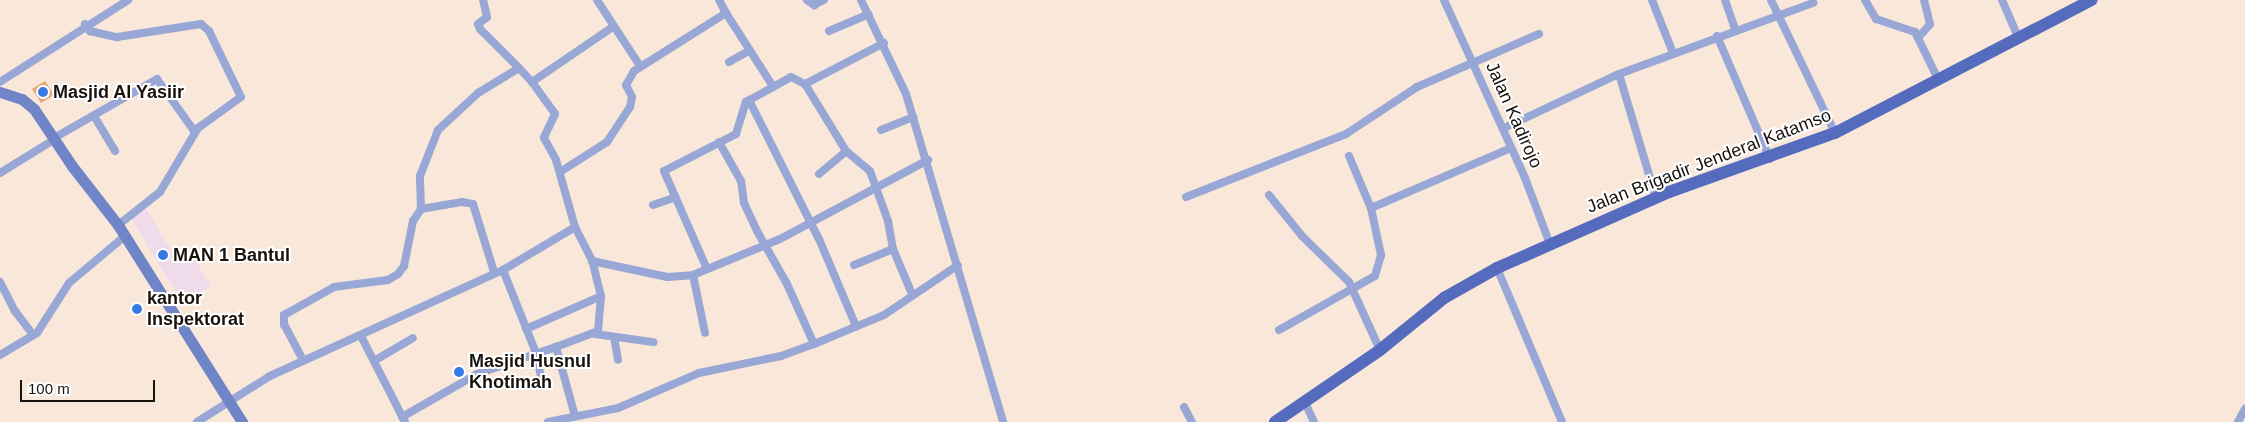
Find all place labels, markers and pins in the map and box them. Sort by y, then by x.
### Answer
place label: Masjid Al Yasiir [53,81,185,103]
marker: Masjid Al Yasiir [37,86,49,98]
place label: MAN 1 Bantul [173,244,290,266]
marker: MAN 1 Bantul [157,249,169,261]
place label: kantor Inspektorat [147,288,244,330]
marker: kantor Inspektorat [131,303,143,315]
place label: Masjid Husnul Khotimah [469,351,591,394]
marker: Masjid Husnul Khotimah [453,366,465,378]

